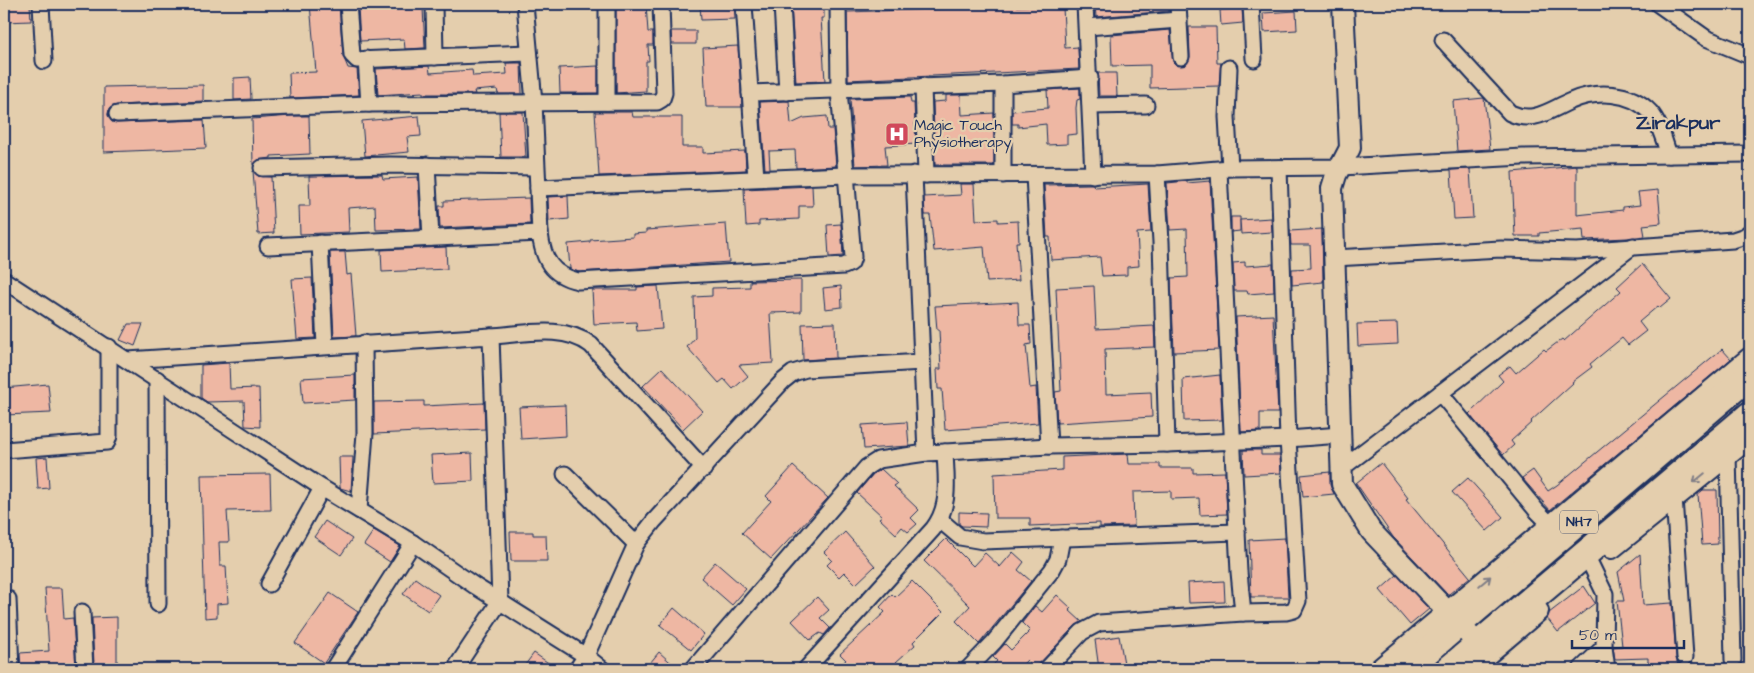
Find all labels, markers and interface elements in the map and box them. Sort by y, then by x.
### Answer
district label: Zirakpur [1636,109,1721,137]
place label: Magic Touch Physiotherapy [914,115,1012,154]
hospital icon: Magic Touch Physiotherapy [884,121,910,147]
one-way arrow [1692,473,1705,484]
road number: NH7 [1560,511,1598,534]
one-way arrow [1478,576,1491,587]
scale bar [1572,618,1684,650]
text: 50 m [1579,625,1617,646]

